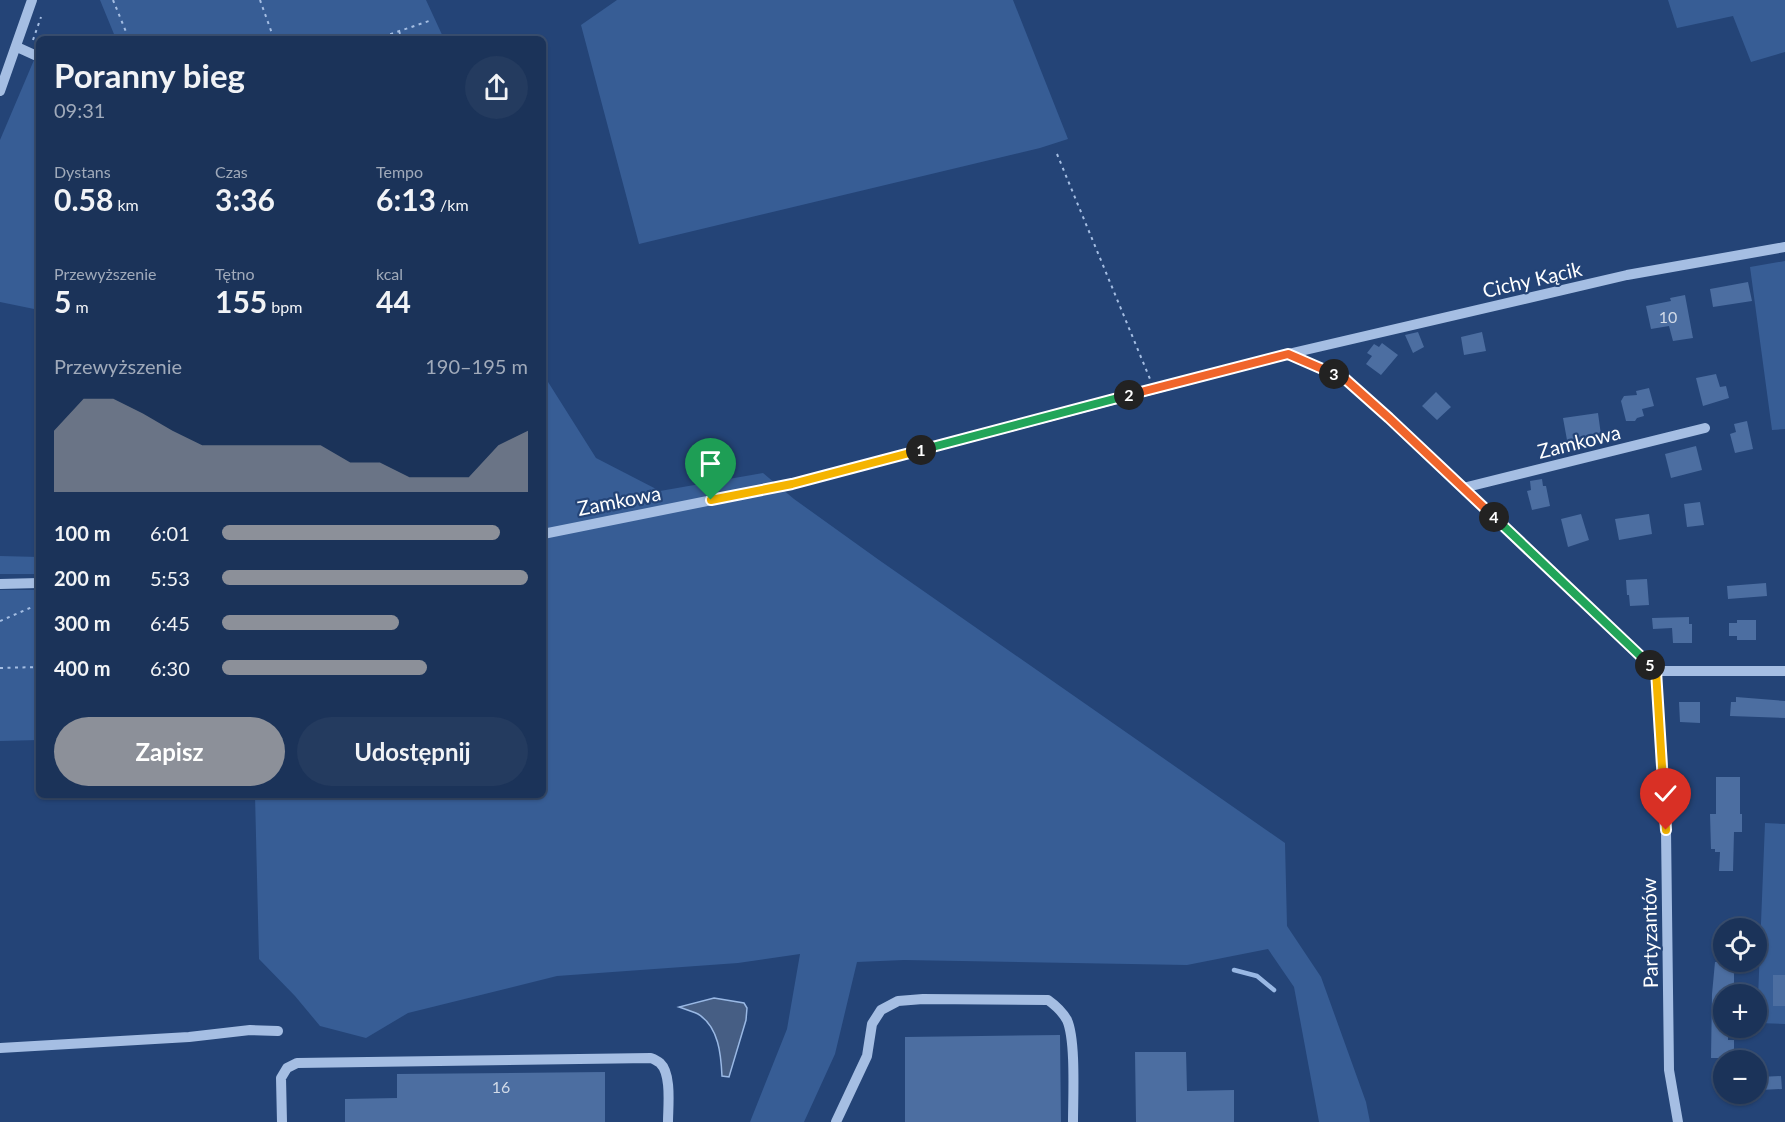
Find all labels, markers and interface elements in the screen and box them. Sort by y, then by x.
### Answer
text: Poranny bieg [54,55,245,95]
button: share [465,56,528,119]
text: 09:31 [54,98,105,122]
text: Dystans [54,162,111,181]
text: Czas [215,162,248,181]
text: Tempo [376,162,423,181]
text: 0.58 [54,181,113,217]
text: 3:36 [215,181,275,217]
text: 6:13 [376,181,436,217]
text: km [113,195,139,214]
text: /km [436,195,469,214]
street label: Cichy Kącik [1480,256,1585,302]
text: Przewyższenie [54,264,156,283]
text: Tętno [215,264,255,283]
text: kcal [376,264,403,283]
text: 5 [54,283,71,319]
text: 155 [215,283,267,319]
text: 44 [376,283,411,319]
text: m [71,297,89,316]
text: bpm [267,297,302,316]
house number: 10 [1659,307,1677,326]
text: Przewyższenie [54,354,182,378]
text: 190–195 m [425,354,528,378]
pin: 3 [1319,359,1349,389]
text: 3 [1329,364,1339,383]
pin: 2 [1114,380,1144,410]
text: 2 [1124,385,1134,404]
street label: Zamkowa [1535,419,1623,463]
pin: 1 [906,435,936,465]
pin [685,438,736,500]
text: 1 [916,440,926,459]
icon: arrive [694,447,727,480]
street label: Zamkowa [575,480,663,520]
pin: 4 [1479,502,1509,532]
text: 4 [1489,507,1499,526]
text: 100 m [54,521,110,545]
text: 6:01 [150,521,190,545]
text: 200 m [54,566,110,590]
text: 5:53 [150,566,190,590]
text: 300 m [54,611,110,635]
text: 6:45 [150,611,190,635]
pin: 5 [1635,650,1665,680]
text: 5 [1645,655,1655,674]
text: 400 m [54,656,110,680]
text: 6:30 [150,656,190,680]
button: Zapisz [54,717,285,786]
button: Udostępnij [297,717,528,786]
pin [1640,768,1691,830]
icon: check [1649,777,1682,810]
street label: Partyzantów [1636,877,1662,988]
map controls [1713,918,1767,1104]
button: locate [1713,918,1767,972]
button: + [1713,984,1767,1038]
button: − [1713,1050,1767,1104]
house number: 16 [492,1077,510,1096]

